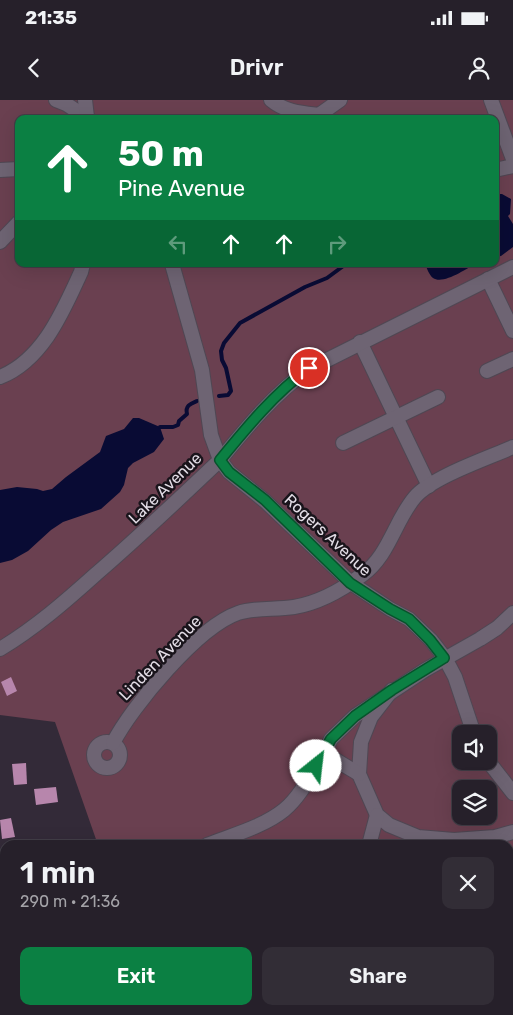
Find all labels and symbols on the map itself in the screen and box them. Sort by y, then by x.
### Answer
pin [288,347,330,389]
street label: Lake Avenue [125,448,206,528]
street label: Rogers Avenue [281,490,375,580]
street label: Linden Avenue [115,612,205,704]
position arrow [289,739,341,791]

